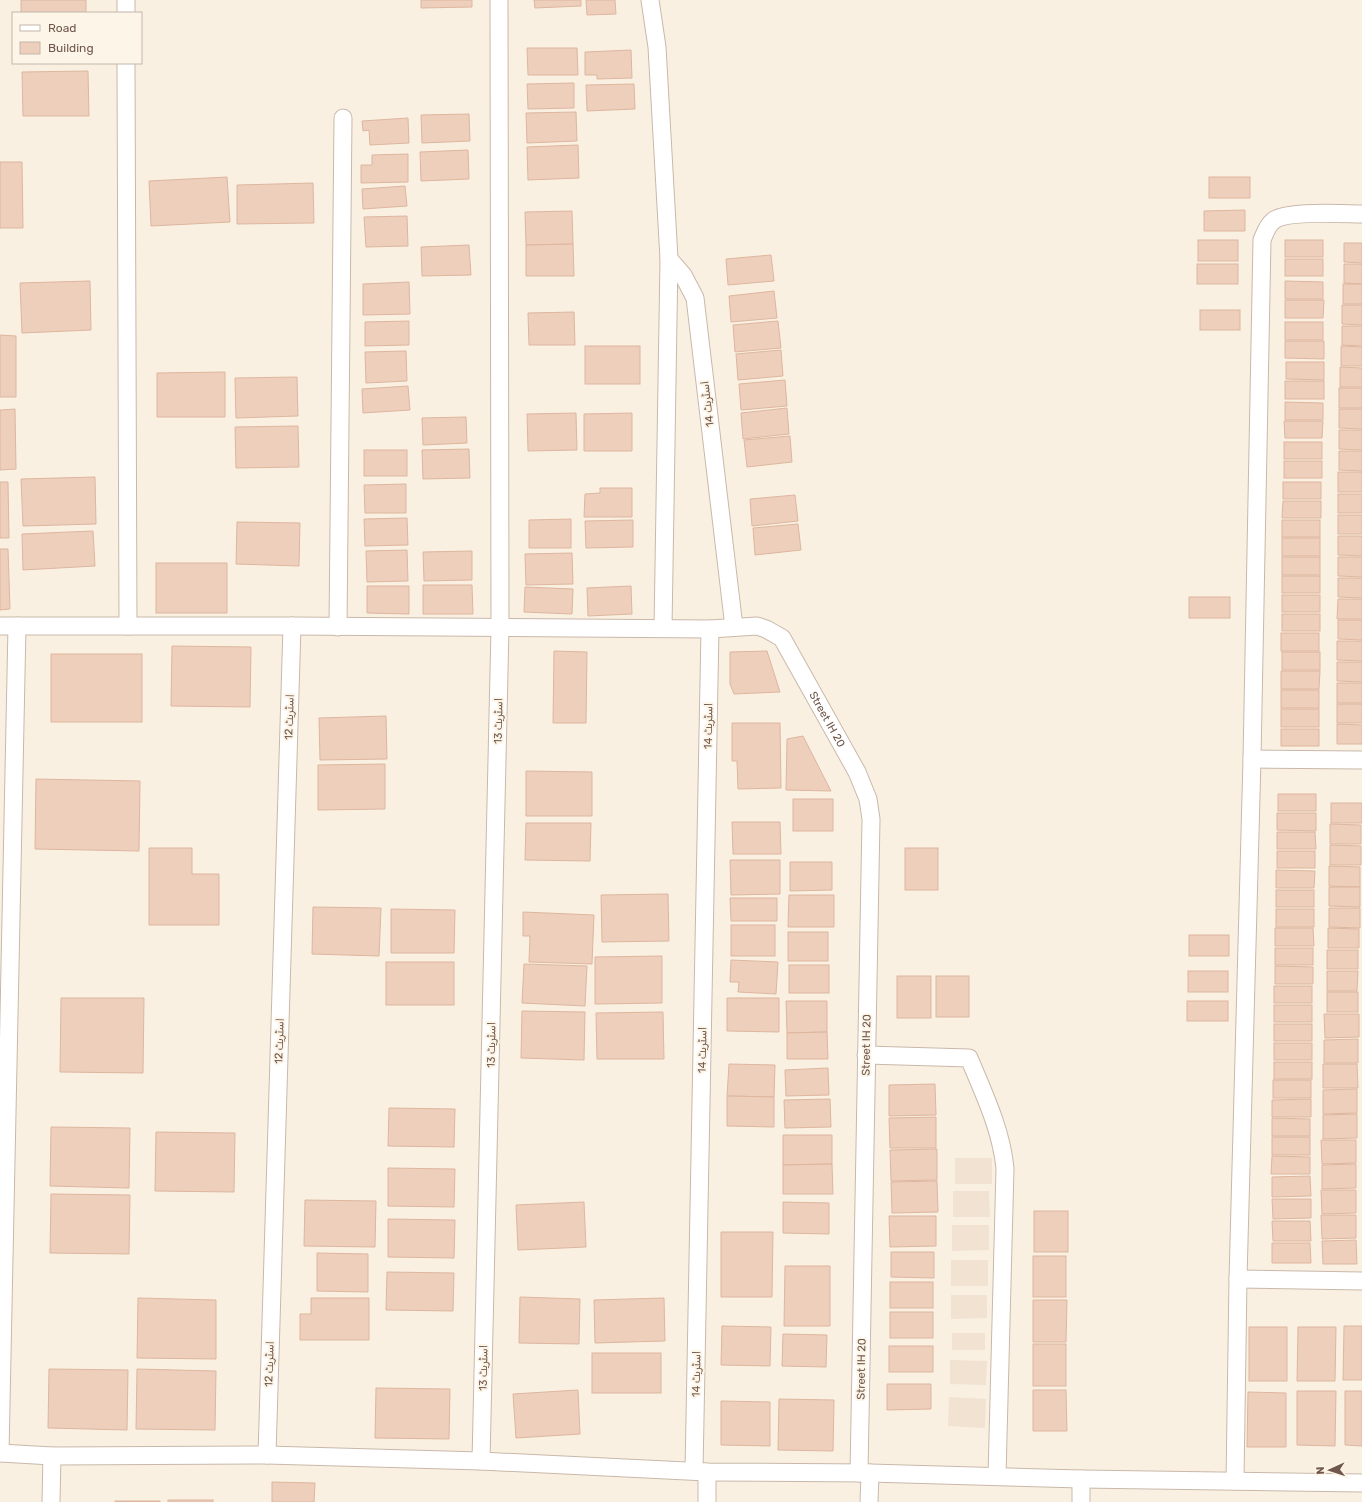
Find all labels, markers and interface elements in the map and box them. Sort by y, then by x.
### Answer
legend [12,12,142,64]
text: Road [48,21,76,35]
text: Building [48,41,94,55]
street label: اسٹریٹ 14 [698,380,717,428]
street label: Street IH 20 [806,689,848,749]
street label: اسٹریٹ 12 [282,694,297,740]
street label: اسٹریٹ 13 [492,698,505,744]
street label: اسٹریٹ 14 [702,703,715,749]
street label: Street IH 20 [859,1014,874,1076]
street label: اسٹریٹ 12 [272,1018,287,1064]
street label: اسٹریٹ 13 [485,1022,498,1068]
street label: اسٹریٹ 14 [696,1027,709,1073]
street label: Street IH 20 [854,1338,869,1400]
street label: اسٹریٹ 12 [262,1341,277,1387]
street label: اسٹریٹ 13 [477,1345,490,1391]
street label: اسٹریٹ 14 [690,1351,703,1397]
north arrow [1310,1450,1350,1490]
text: N [1314,1466,1327,1475]

